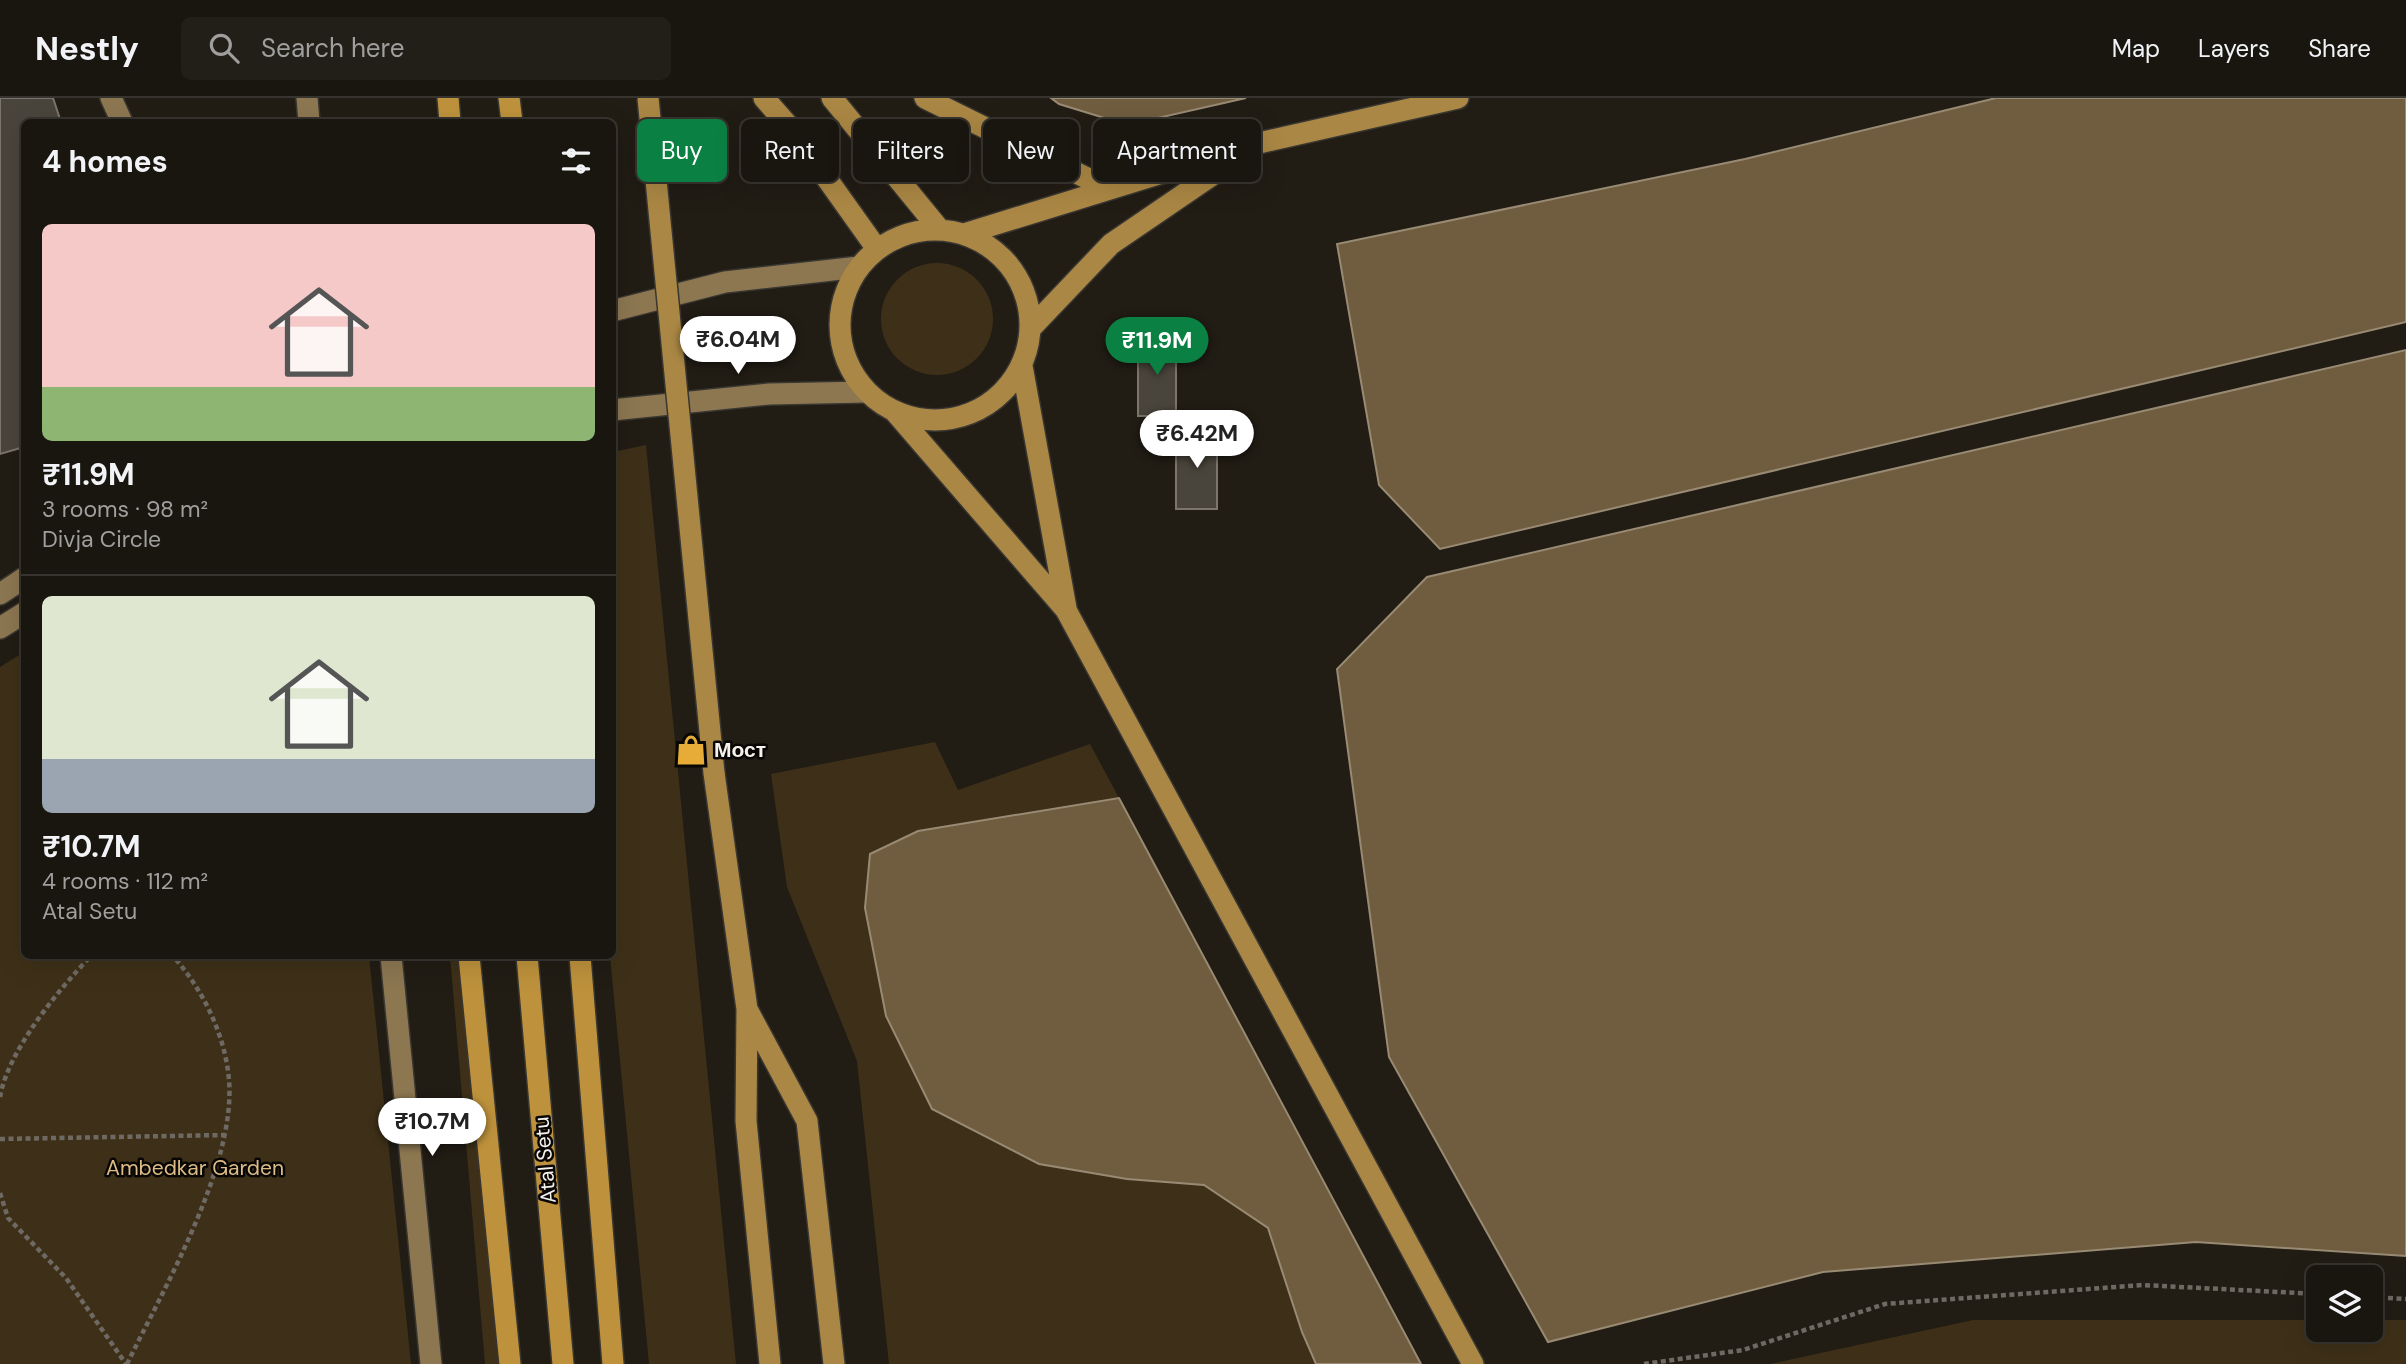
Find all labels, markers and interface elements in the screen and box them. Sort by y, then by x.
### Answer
search box [181,17,671,80]
text: Nestly [35,27,139,70]
icon: search [205,29,243,67]
text: Search here [261,31,405,65]
text: Map [2112,33,2160,64]
text: Layers [2198,33,2270,64]
text: Share [2308,33,2371,64]
chip: Buy [637,119,727,182]
chip: Rent [741,119,839,182]
chip: Filters [853,119,969,182]
chip: New [983,119,1079,182]
chip: Apartment [1093,119,1261,182]
text: 4 homes [42,142,168,181]
icon: filters [557,142,595,180]
icon: home [256,269,382,395]
pin: ₹6.04M [681,316,795,376]
pin: ₹11.9M [1100,317,1214,377]
text: ₹6.04M [696,324,780,354]
text: ₹11.9M [1122,325,1192,355]
pin: ₹6.42M [1140,410,1254,470]
text: ₹6.42M [1156,418,1238,448]
text: ₹11.9M [42,455,135,494]
text: 3 rooms · 98 m² [42,494,208,524]
text: Divja Circle [42,524,161,554]
icon: home [256,641,382,767]
shop icon: Мост [674,733,708,767]
place label: Мост [714,736,766,764]
text: ₹10.7M [42,827,141,866]
text: 4 rooms · 112 m² [42,866,208,896]
text: Atal Setu [42,896,137,926]
pin: ₹10.7M [375,1098,489,1158]
text: ₹10.7M [394,1106,470,1136]
street label: Atal Setu [527,1115,563,1205]
park label: Ambedkar Garden [106,1154,284,1182]
map controls [2306,1265,2383,1342]
button: layers [2306,1265,2383,1342]

